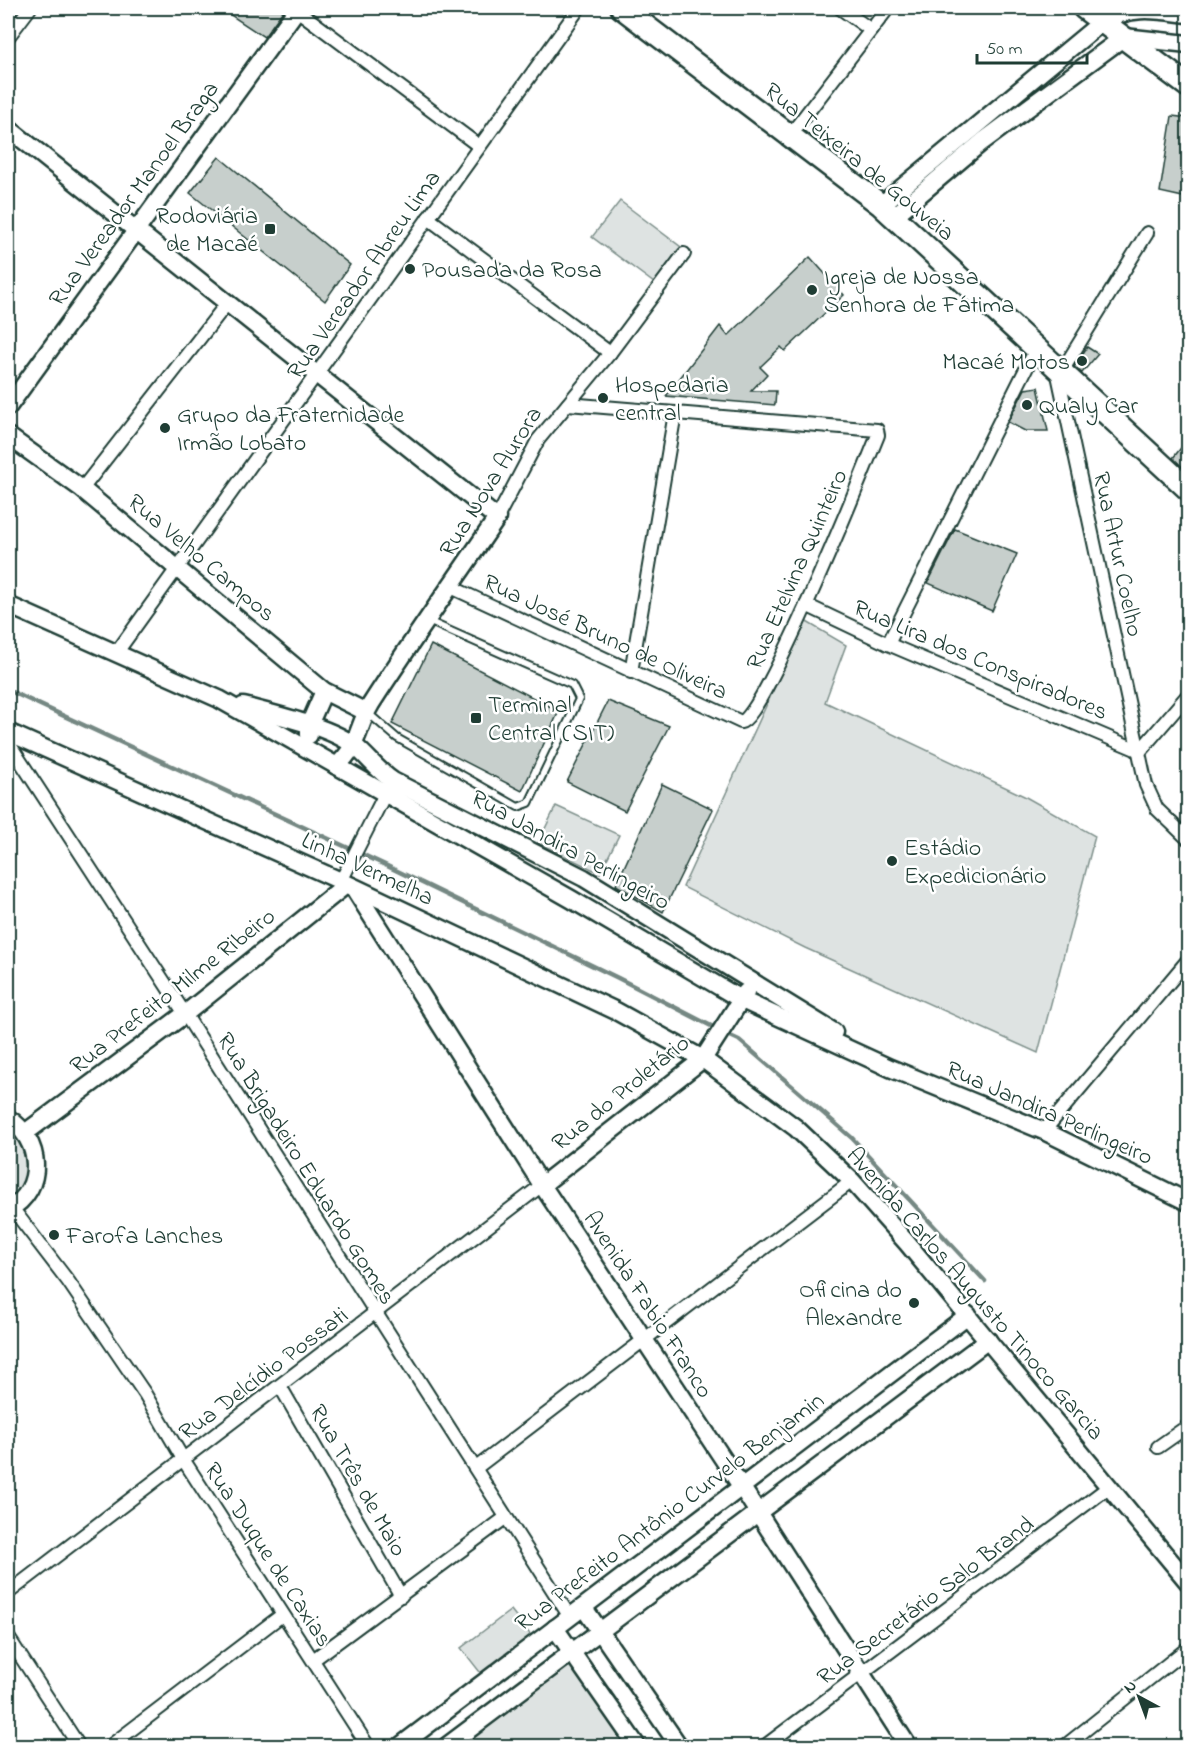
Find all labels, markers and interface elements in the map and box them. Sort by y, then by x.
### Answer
scale bar [977,27,1086,65]
text: 50 m [986,37,1023,63]
street label: Rua Vereador Manoel Braga [41,74,229,315]
street label: Rua Teixeira de Gouveia [756,75,961,251]
street label: Rua Vereador Abreu Lima [279,164,451,387]
place label: Rodoviária de Macaé [156,200,258,263]
marker: Rodoviária de Macaé [263,222,277,236]
place label: Pousada da Rosa [422,254,602,289]
place label: Igreja de Nossa Senhora de Fátima [824,261,1014,324]
marker: Pousada da Rosa [403,262,417,276]
marker: Igreja de Nossa Senhora de Fátima [805,283,819,297]
place label: Macaé Motos [942,346,1070,381]
marker: Macaé Motos [1075,354,1089,368]
place label: Hospedaria central [615,369,729,432]
place label: Qualy Car [1039,390,1139,426]
marker: Hospedaria central [596,391,610,405]
marker: Qualy Car [1020,398,1034,412]
place label: Grupo da Fraternidade Irmão Lobato [177,399,405,462]
street label: Rua Nova Aurora [432,400,552,564]
marker: Grupo da Fraternidade Irmão Lobato [158,421,172,435]
street label: Rua Etelvina Quinteiro [738,464,858,676]
street label: Rua Artur Coelho [1082,469,1151,640]
street label: Rua Velho Campos [119,486,282,632]
street label: Rua José Bruno de Oliveira [477,566,733,710]
street label: Rua Lira dos Conspiradores [847,592,1113,731]
place label: Terminal Central (SIT) [488,689,614,752]
marker: Terminal Central (SIT) [469,711,483,725]
street label: Rua Jandira Perlingeiro [464,782,676,921]
street label: Linha Vermelha [295,824,439,916]
place label: Estádio Expedicionário [904,832,1047,895]
marker: Estádio Expedicionário [885,854,899,868]
street label: Rua Prefeito Milme Ribeiro [63,900,284,1084]
street label: Rua Brigadeiro Eduardo Gomes [207,1026,403,1312]
street label: Rua do Proletário [545,1027,698,1161]
street label: Rua Jandira Perlingeiro [940,1053,1158,1176]
street label: Avenida Carlos Augusto Tinoco Garcia [837,1140,1112,1449]
street label: Avenida Fabio Franco [573,1205,721,1406]
place label: Farofa Lanches [65,1220,223,1255]
marker: Farofa Lanches [47,1228,61,1242]
place label: Oficina do Alexandre [799,1274,902,1337]
marker: Oficina do Alexandre [907,1296,921,1310]
street label: Rua Delcídio Possati [172,1300,357,1450]
street label: Rua Prefeito Antônio Curvelo Benjamin [508,1385,833,1641]
street label: Rua Três de Maio [299,1399,415,1564]
street label: Rua Duque de Caxias [194,1456,340,1655]
street label: Rua Secretário Salo Brand [811,1508,1043,1695]
north arrow [1109,1667,1169,1727]
text: N [1119,1674,1143,1700]

